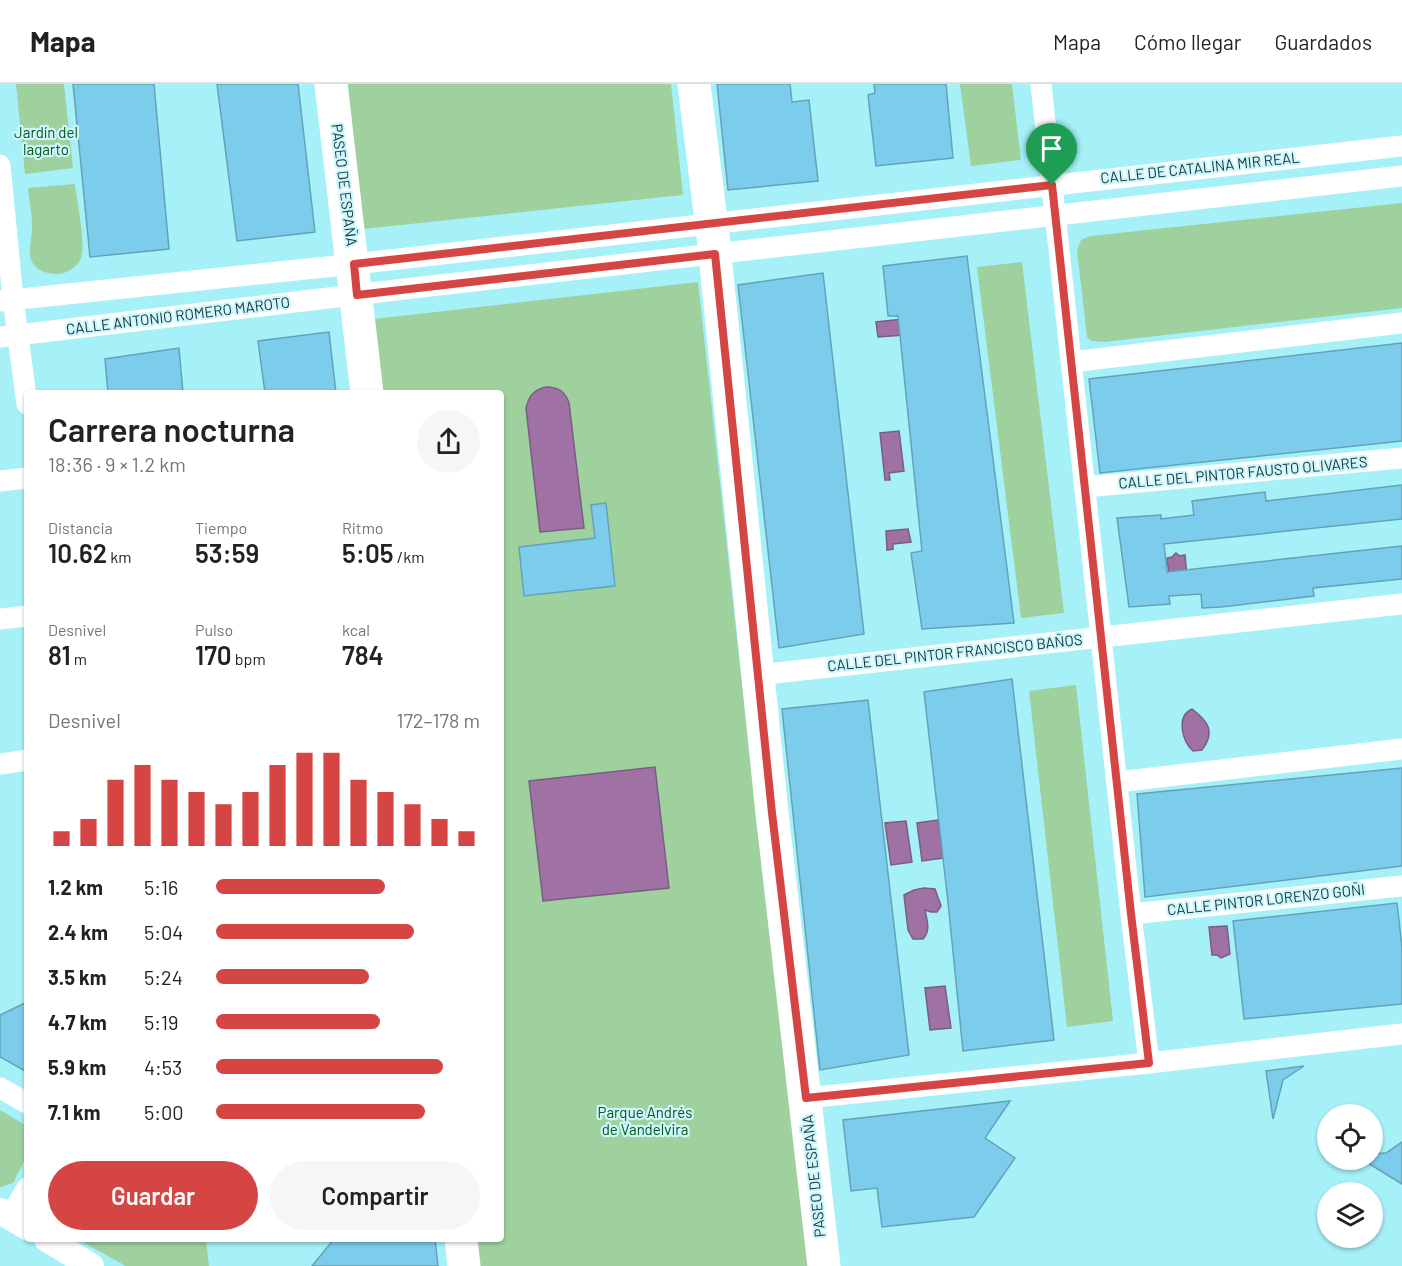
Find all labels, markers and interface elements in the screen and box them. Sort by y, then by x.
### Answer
text: Mapa [30,24,96,58]
text: Mapa [1053,29,1101,54]
text: Cómo llegar [1134,29,1241,54]
text: Guardados [1274,29,1372,54]
park label: Jardín del lagarto [14,123,78,158]
street label: PASEO DE ESPAÑA [329,123,361,247]
pin [1026,123,1077,185]
icon: arrive [1035,132,1068,165]
street label: CALLE DE CATALINA MIR REAL [1100,148,1300,186]
street label: CALLE ANTONIO ROMERO MAROTO [65,292,291,338]
text: Carrera nocturna [48,409,295,449]
button: share [417,410,480,473]
text: 18:36 · 9 × 1.2 km [48,452,186,476]
street label: CALLE DEL PINTOR FAUSTO OLIVARES [1118,452,1368,492]
text: Distancia [48,518,113,537]
text: Tiempo [195,518,247,537]
text: Ritmo [342,518,384,537]
text: 10.62 [48,537,107,568]
text: 53:59 [195,537,259,568]
text: 5:05 [342,537,394,568]
text: km [107,547,132,566]
text: /km [394,547,424,566]
text: Desnivel [48,620,106,639]
text: Pulso [195,620,233,639]
text: kcal [342,620,370,639]
street label: CALLE DEL PINTOR FRANCISCO BAÑOS [826,630,1083,674]
text: 81 [48,639,71,670]
text: 170 [195,639,232,670]
text: 784 [342,639,384,670]
text: m [71,649,87,668]
text: bpm [232,649,266,668]
text: Desnivel [48,708,121,732]
text: 172–178 m [396,708,480,732]
text: 1.2 km [48,875,103,899]
text: 5:16 [144,875,178,899]
street label: CALLE PINTOR LORENZO GOÑI [1166,880,1366,918]
text: 2.4 km [48,920,108,944]
text: 5:04 [144,920,183,944]
text: 3.5 km [48,965,106,989]
text: 5:24 [144,965,183,989]
text: 4.7 km [48,1010,107,1034]
text: 5:19 [144,1010,178,1034]
text: 5.9 km [48,1055,106,1079]
text: 4:53 [144,1055,182,1079]
text: 7.1 km [48,1100,100,1124]
text: 5:00 [144,1100,184,1124]
park label: Parque Andrés de Vandelvira [598,1103,692,1138]
map controls [1317,1104,1383,1248]
button: locate [1317,1104,1383,1170]
street label: PASEO DE ESPAÑA [798,1114,828,1238]
button: Guardar [48,1161,258,1230]
button: Compartir [270,1161,480,1230]
button: layers [1317,1182,1383,1248]

